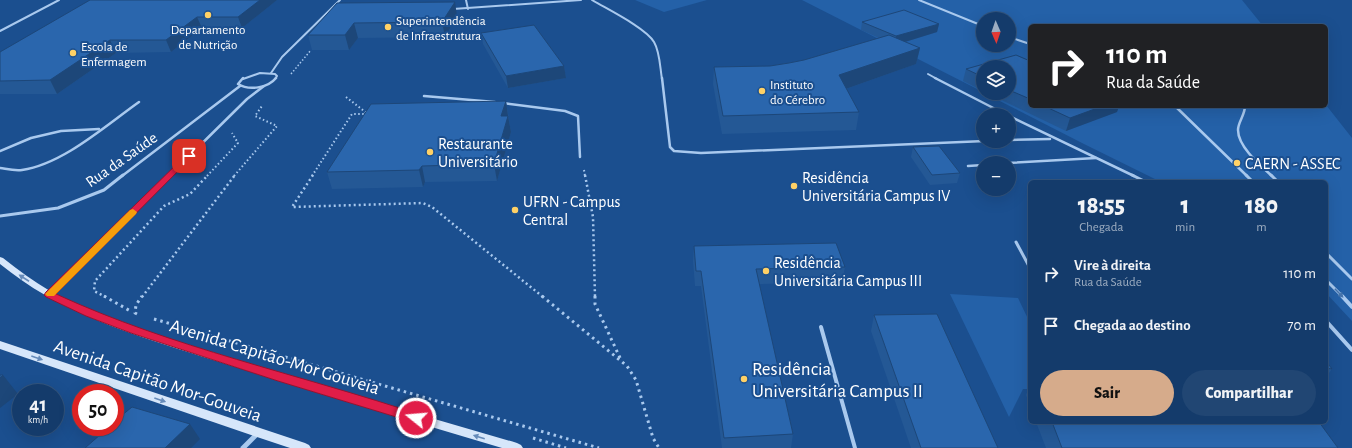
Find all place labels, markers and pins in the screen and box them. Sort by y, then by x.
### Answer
marker: Departamento de Nutrição [203,10,213,20]
place label: Superintendência de Infraestrutura [396,15,486,43]
marker: Superintendência de Infraestrutura [383,22,393,32]
place label: Departamento de Nutrição [171,24,245,52]
place label: Escola de Enfermagem [81,41,147,69]
marker: Escola de Enfermagem [68,48,78,58]
place label: Instituto do Cérebro [770,79,825,107]
marker: Instituto do Cérebro [757,86,767,96]
place label: Restaurante Universitário [438,136,518,170]
pin [172,139,206,173]
marker: Restaurante Universitário [425,147,435,157]
place label: CAERN - ASSEC [1245,156,1340,172]
marker: CAERN - ASSEC [1232,158,1242,168]
place label: Residência Universitária Campus IV [802,170,950,204]
marker: Residência Universitária Campus IV [789,181,799,191]
place label: UFRN - Campus Central [523,194,621,228]
marker: UFRN - Campus Central [510,205,520,215]
place label: Residência Universitária Campus III [774,255,922,289]
marker: Residência Universitária Campus III [761,266,771,276]
place label: Residência Universitária Campus II [752,360,923,401]
marker: Residência Universitária Campus II [739,374,749,384]

